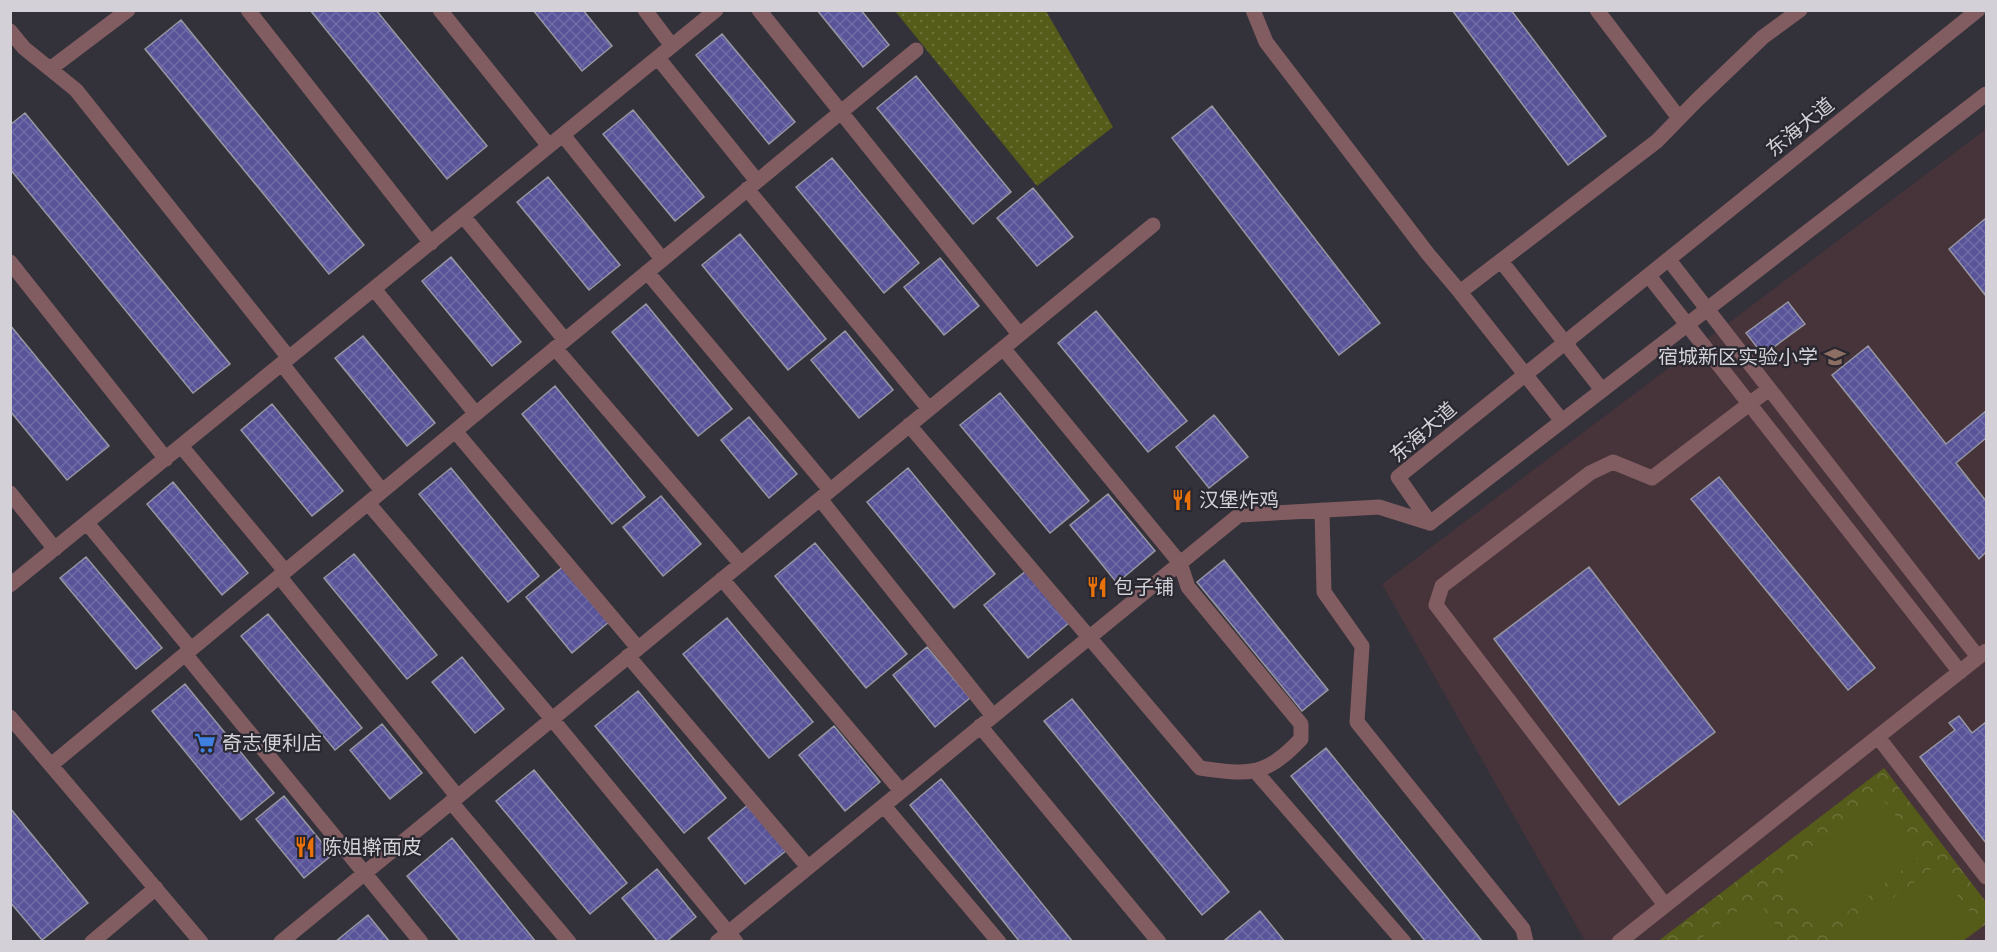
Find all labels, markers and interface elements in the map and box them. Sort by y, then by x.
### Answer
street label: 东海大道 [1761,93,1839,161]
place label: 宿城新区实验小学 [1658,345,1818,369]
school or university icon: 宿城新区实验小学 [1823,345,1847,369]
street label: 东海大道 [1385,397,1461,467]
restaurant icon: 汉堡炸鸡 [1170,488,1194,512]
place label: 汉堡炸鸡 [1199,488,1279,512]
restaurant icon: 包子铺 [1085,575,1109,599]
place label: 包子铺 [1114,575,1174,599]
supermarket icon: 奇志便利店 [193,731,217,755]
place label: 奇志便利店 [222,731,322,755]
restaurant icon: 陈姐擀面皮 [293,835,317,859]
place label: 陈姐擀面皮 [322,835,422,859]

